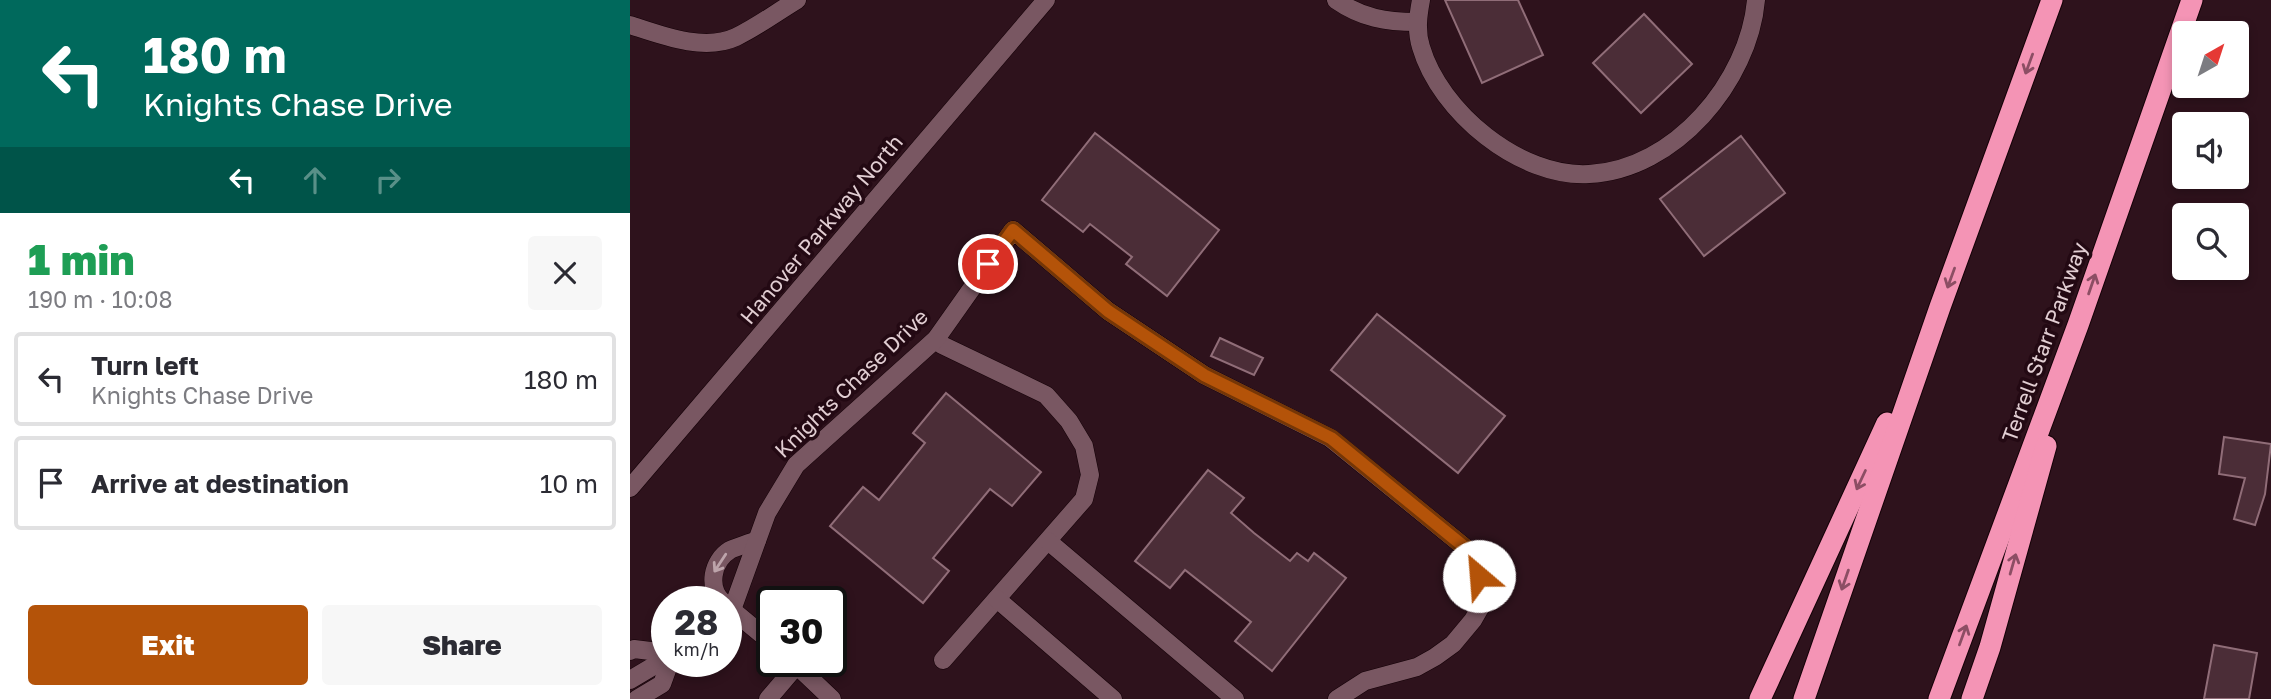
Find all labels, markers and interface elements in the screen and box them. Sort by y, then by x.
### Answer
north arrow [2172,21,2249,98]
map controls [2172,21,2249,280]
text: 180 m [143,25,287,84]
icon: left [28,28,119,119]
one-way arrow [2022,53,2034,75]
text: Knights Chase Drive [143,85,452,123]
button: sound [2172,112,2249,189]
street label: Hanover Parkway North [734,129,908,329]
icon: left [223,161,261,199]
icon: ahead [296,161,334,199]
icon: right [369,161,407,199]
button: search [2172,203,2249,280]
text: 1 min [28,234,135,284]
pin [958,234,1018,294]
button: close [528,236,602,310]
street label: Terrell Starr Parkway [1996,238,2092,445]
icon: arrive [969,245,1007,283]
one-way arrow [1944,266,1956,288]
one-way arrow [2087,273,2099,295]
text: 190 m · 10:08 [28,285,172,313]
street label: Knights Chase Drive [769,303,933,463]
text: Turn left [91,350,199,381]
icon: left [32,360,70,398]
text: 180 m [524,364,598,395]
text: Knights Chase Drive [91,381,313,409]
icon: arrive [32,464,70,502]
text: Arrive at destination [91,468,349,499]
text: 10 m [540,468,598,499]
one-way arrow [1854,469,1867,491]
position arrow [1442,539,1516,613]
one-way arrow [713,553,727,573]
one-way arrow [2008,553,2021,575]
one-way arrow [1838,568,1850,590]
speed limit sign: 30 [756,586,847,677]
text: 28 [675,601,718,643]
button: Exit [28,605,308,685]
button: Share [322,605,602,685]
one-way arrow [1957,625,1970,646]
text: km/h [674,638,719,660]

